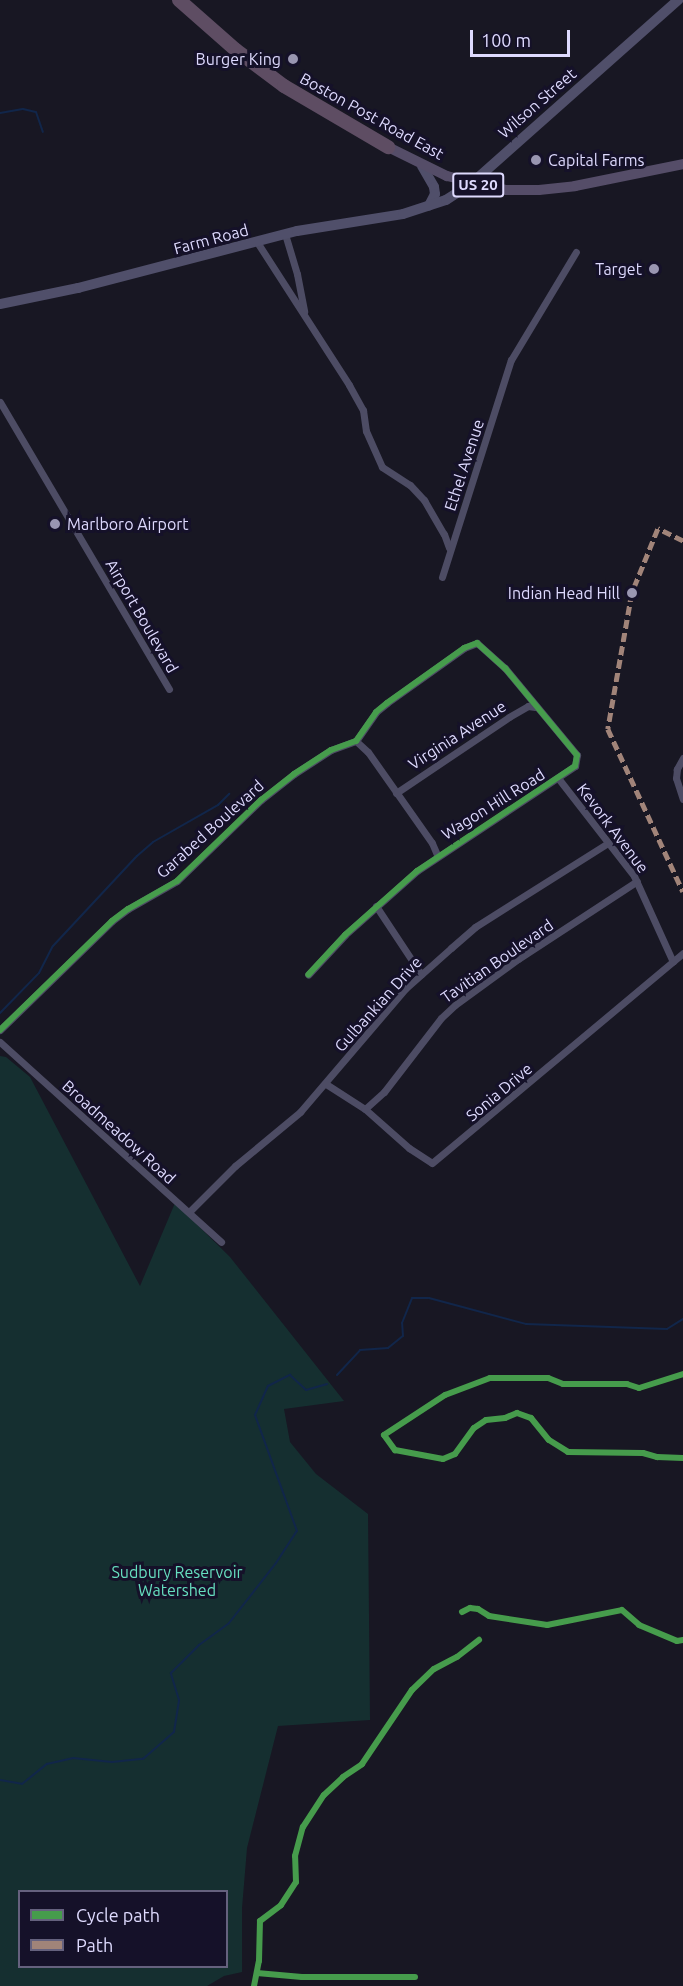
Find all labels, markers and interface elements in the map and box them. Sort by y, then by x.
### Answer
scale bar [473,18,574,56]
text: 100 m [481,30,531,50]
place label: Burger King [196,49,281,69]
marker: Burger King [286,52,300,66]
street label: Wilson Street [494,64,580,142]
street label: Boston Post Road East [297,68,447,164]
place label: Capital Farms [548,150,644,170]
marker: Capital Farms [529,153,543,167]
road number: US 20 [451,173,505,197]
street label: Farm Road [172,220,250,258]
place label: Target [595,259,642,279]
marker: Target [647,262,661,276]
street label: Ethel Avenue [440,417,488,513]
place label: Marlboro Airport [67,514,189,534]
marker: Marlboro Airport [48,517,62,531]
street label: Airport Boulevard [102,556,182,676]
place label: Indian Head Hill [508,583,620,603]
marker: Indian Head Hill [625,586,639,600]
street label: Virginia Avenue [405,696,509,774]
street label: Wagon Hill Road [438,765,548,843]
street label: Garabed Boulevard [153,776,267,882]
street label: Kevork Avenue [573,779,653,877]
street label: Tavitian Boulevard [437,915,557,1007]
street label: Gulbankian Drive [330,952,426,1056]
street label: Sonia Drive [462,1059,536,1125]
street label: Broadmeadow Road [58,1076,180,1188]
park label: Sudbury Reservoir Watershed [111,1562,243,1600]
legend [18,1890,228,1968]
text: Cycle path [76,1905,160,1925]
text: Path [76,1935,113,1955]

